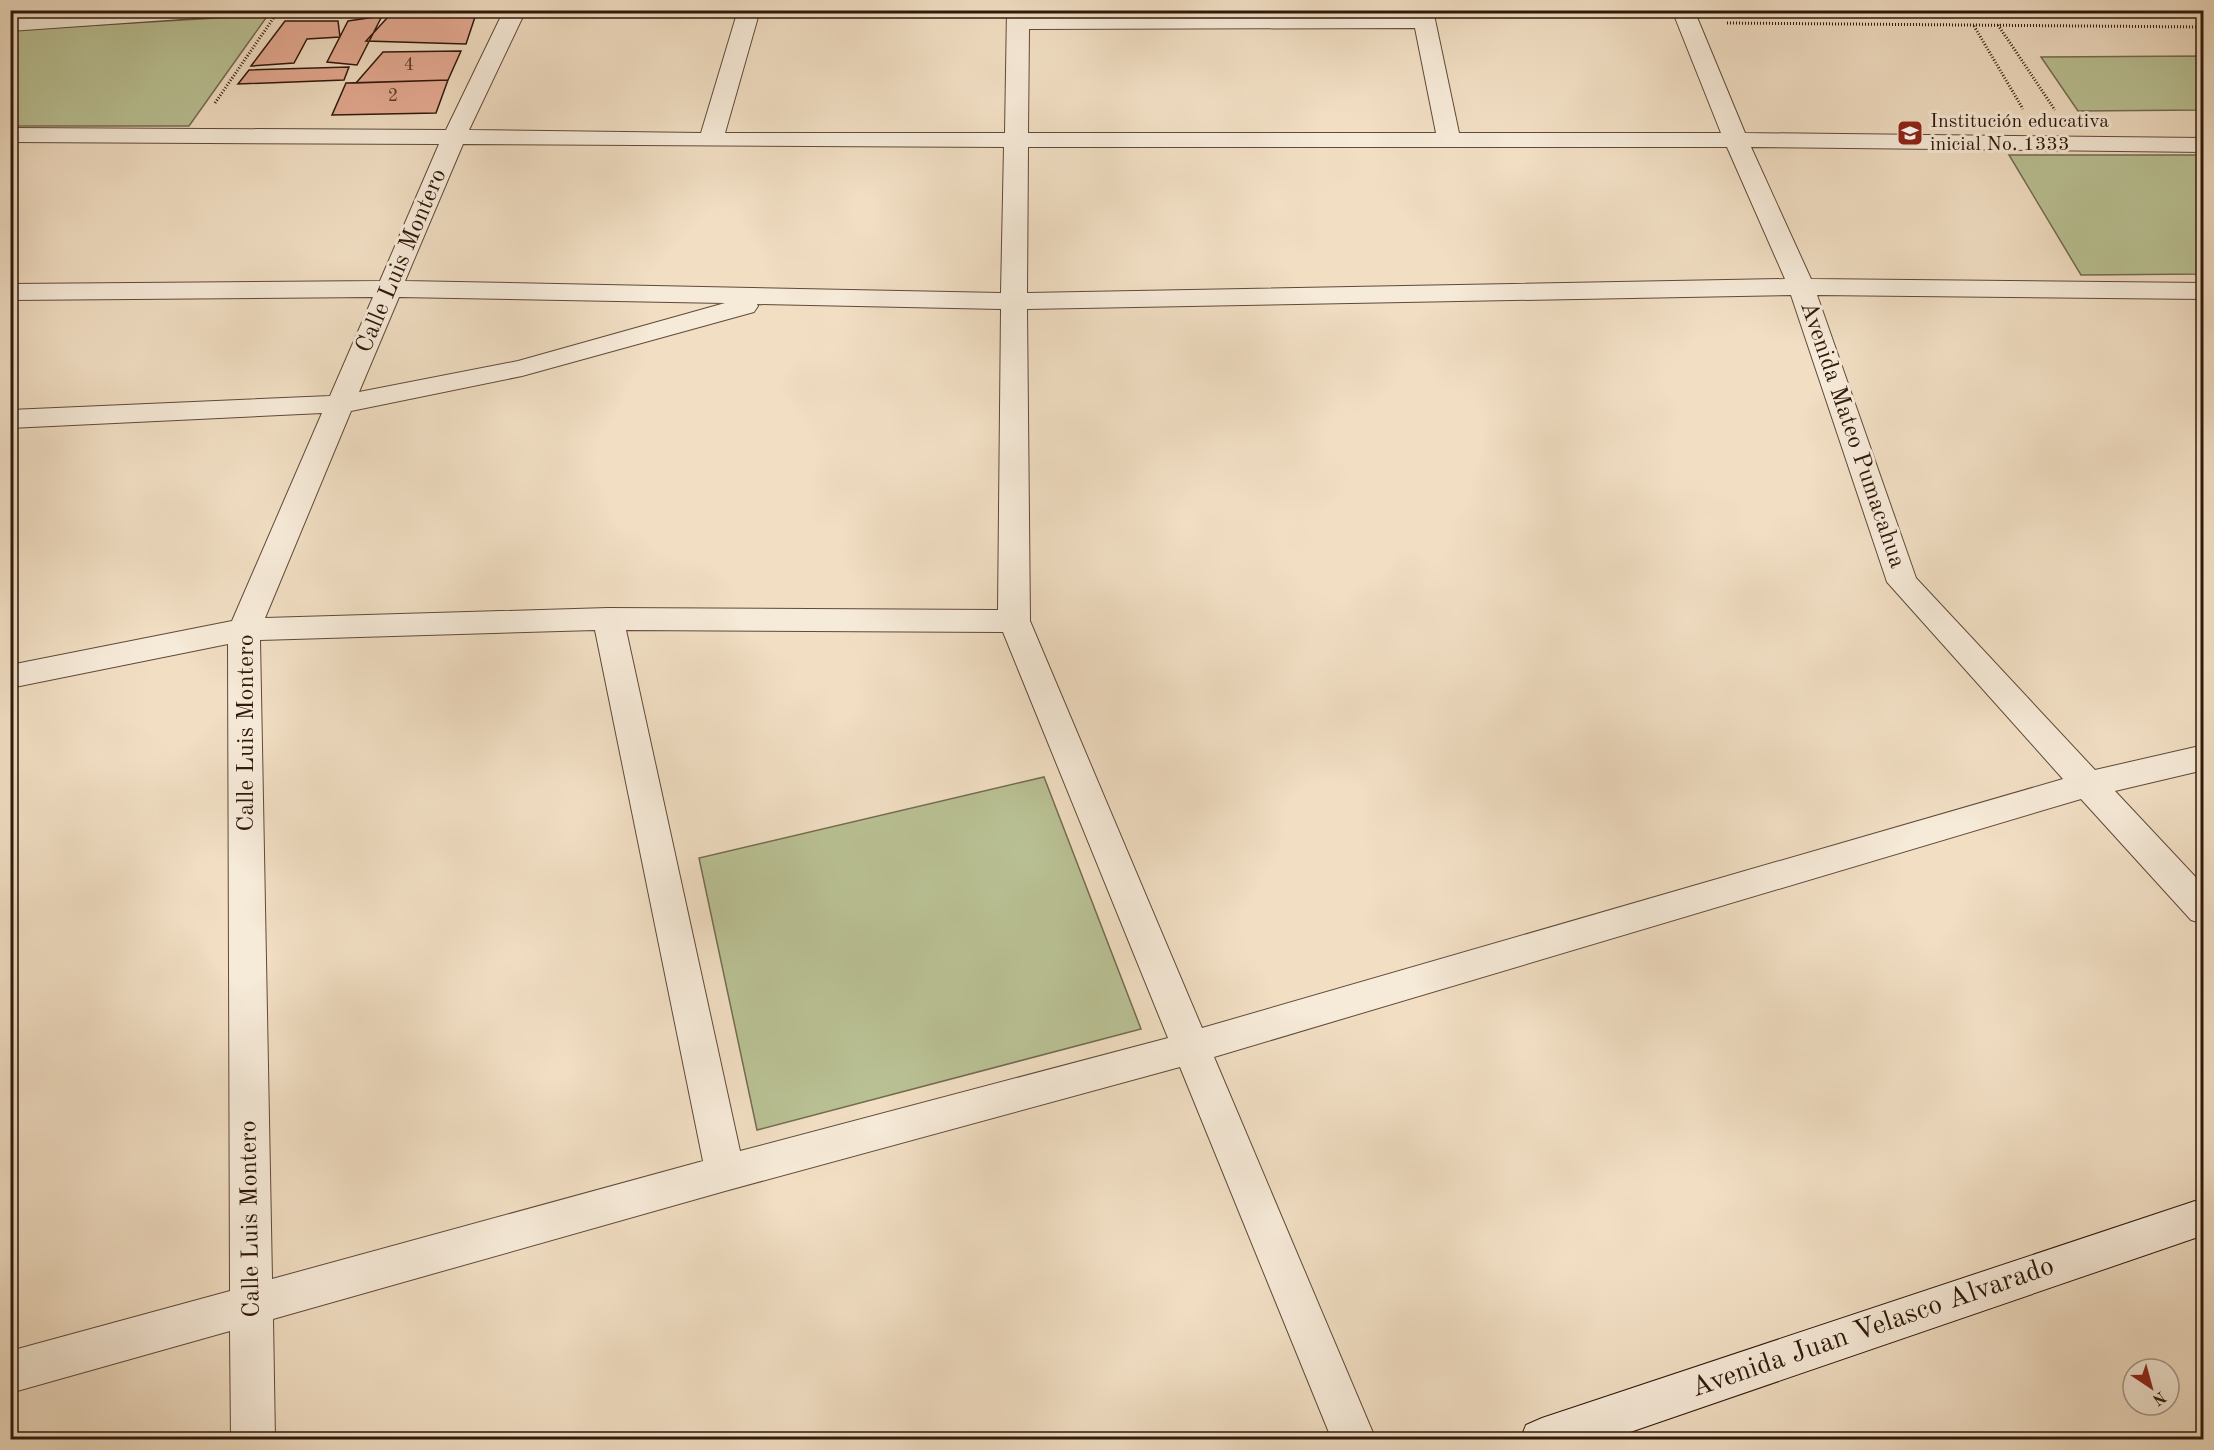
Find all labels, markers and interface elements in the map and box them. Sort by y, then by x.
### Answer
house number: 4 [404,56,414,74]
house number: 2 [388,87,398,105]
place label: Institución educativa inicial No. 1333 [1930,112,2109,155]
school or university icon: Institución educativa inicial No. 1333 [1895,118,1925,148]
street label: Calle Luis Montero [352,165,452,357]
street label: Avenida Mateo Pumacahua [1795,299,1909,571]
street label: Calle Luis Montero [235,634,259,832]
street label: Calle Luis Montero [237,1120,265,1318]
street label: Avenida Juan Velasco Alvarado [1688,1253,2058,1403]
north arrow [2121,1357,2181,1417]
text: N [2148,1387,2168,1408]

